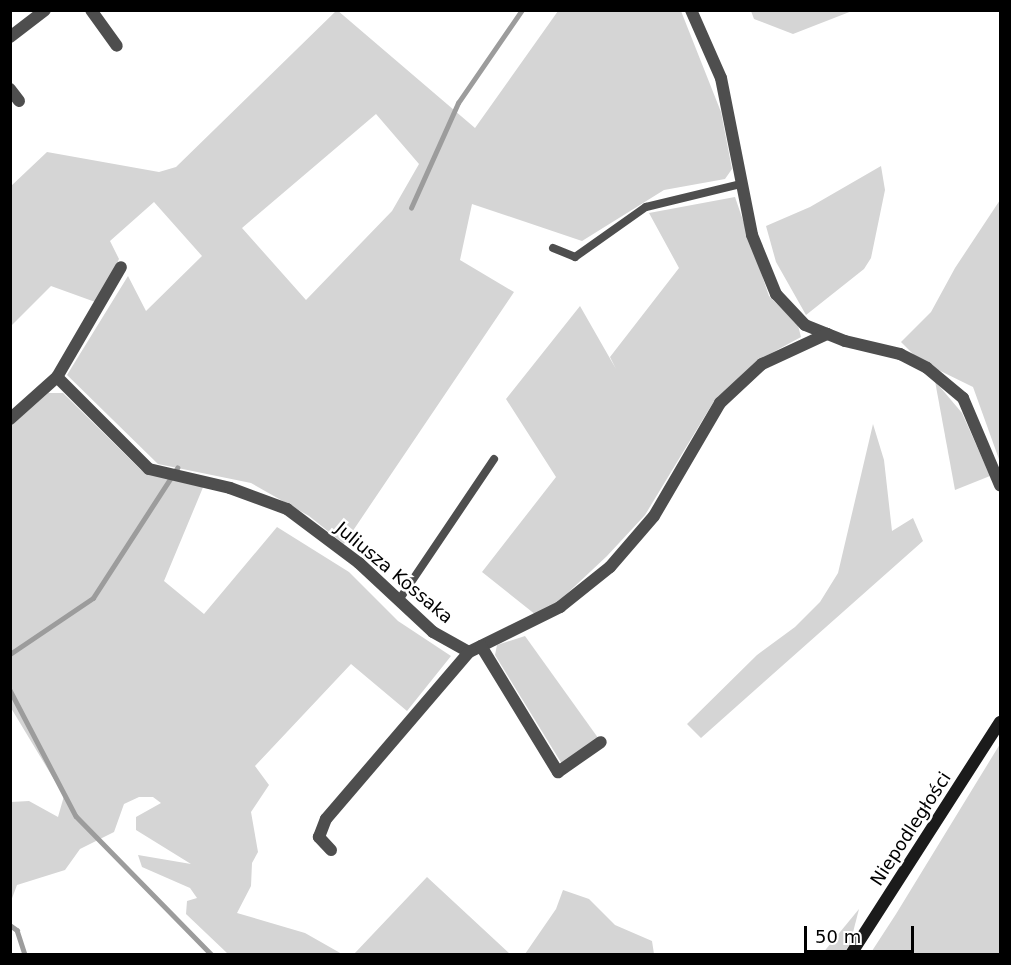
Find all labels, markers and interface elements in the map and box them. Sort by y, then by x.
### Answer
street label: Juliusza Kossaka [331,518,457,628]
street label: Niepodległości [866,768,956,890]
scale bar [807,914,916,952]
text: 50 m [815,926,861,947]

